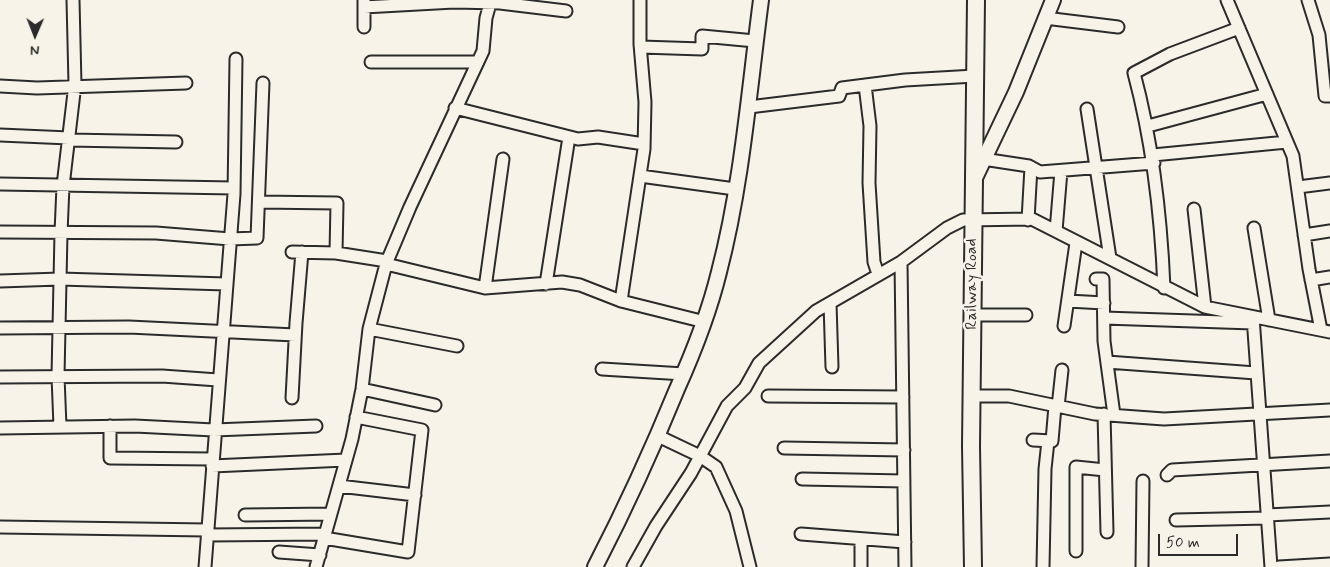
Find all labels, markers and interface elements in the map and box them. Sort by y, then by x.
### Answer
north arrow [10,10,60,60]
text: N [30,41,40,59]
street label: Railway Road [963,238,983,330]
scale bar [1160,524,1240,556]
text: 50 m [1166,533,1200,553]

